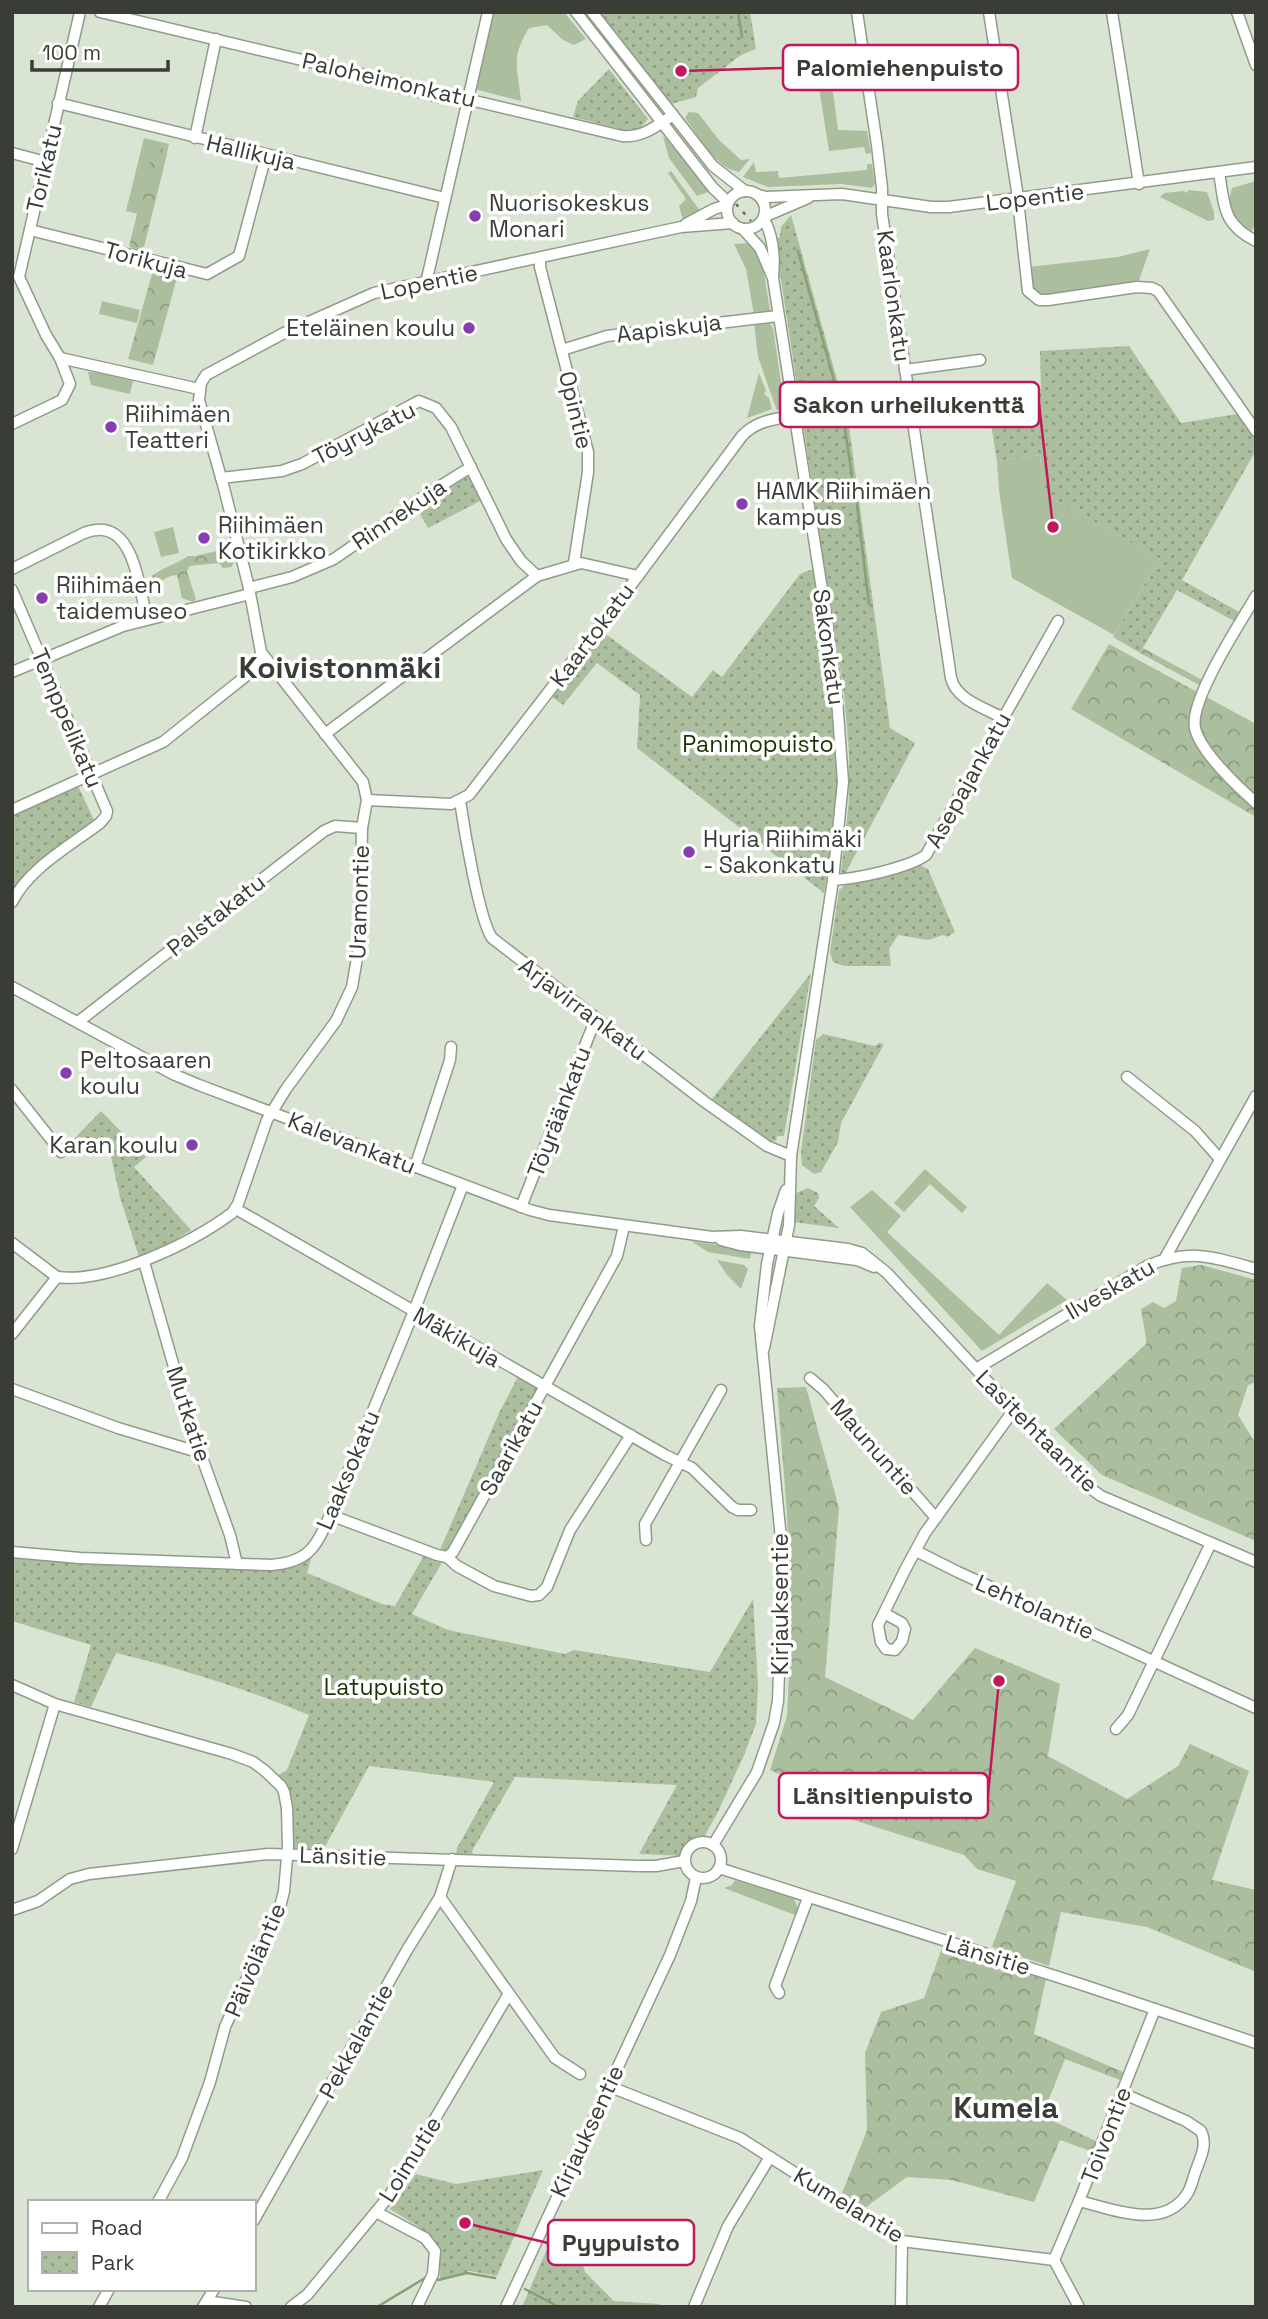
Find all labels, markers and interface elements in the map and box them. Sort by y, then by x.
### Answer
scale bar [32,28,168,72]
text: 100 m [42,39,101,66]
street label: Paloheimonkatu [299,45,479,115]
callout: Palomiehenpuisto [783,45,1018,90]
text: Palomiehenpuisto [796,52,1004,83]
street label: Torikatu [19,121,69,215]
street label: Hallikuja [203,127,299,177]
street label: Lopentie [984,176,1086,218]
place label: Nuorisokeskus Monari [489,188,649,244]
marker: Nuorisokeskus Monari [467,208,483,224]
street label: Kaarlonkatu [870,228,918,364]
street label: Torikuja [101,234,191,286]
street label: Lopentie [378,257,480,307]
street label: Aapiskuja [615,307,723,349]
place label: Eteläinen koulu [286,313,455,343]
marker: Eteläinen koulu [461,320,477,336]
street label: Opintie [552,368,600,452]
callout: Sakon urheilukenttä [780,382,1039,427]
text: Sakon urheilukenttä [793,389,1025,420]
street label: Töyrykatu [308,394,420,472]
place label: Riihimäen Teatteri [125,399,231,455]
marker: Riihimäen Teatteri [103,419,119,435]
street label: Rinnekuja [346,472,452,556]
place label: HAMK Riihimäen kampus [756,476,931,532]
marker: HAMK Riihimäen kampus [734,496,750,512]
place label: Riihimäen Kotikirkko [218,510,327,566]
marker: Riihimäen Kotikirkko [196,530,212,546]
place label: Riihimäen taidemuseo [56,570,187,626]
street label: Kaartokatu [543,577,641,693]
street label: Sakonkatu [806,587,852,707]
marker: Riihimäen taidemuseo [34,590,50,606]
street label: Temppelikatu [24,644,110,792]
district label: Koivistonmäki [239,648,441,687]
street label: Asepajankatu [918,707,1018,853]
park label: Panimopuisto [682,729,834,759]
place label: Hyria Riihimäki - Sakonkatu [703,824,862,880]
street label: Uramontie [342,844,376,960]
marker: Hyria Riihimäki - Sakonkatu [681,844,697,860]
street label: Palstakatu [161,867,271,963]
street label: Arjavirrankatu [513,951,653,1067]
street label: Töyräänkatu [520,1042,598,1182]
place label: Peltosaaren koulu [80,1045,212,1101]
marker: Peltosaaren koulu [58,1065,74,1081]
street label: Kalevankatu [284,1105,420,1181]
place label: Karan koulu [49,1130,178,1160]
marker: Karan koulu [184,1137,200,1153]
street label: Ilveskatu [1060,1251,1160,1327]
street label: Mäkikuja [408,1300,506,1374]
street label: Mutkatie [159,1362,219,1466]
street label: Lasitehtaantie [969,1363,1105,1499]
street label: Maununtie [824,1392,924,1502]
street label: Saarikatu [473,1395,549,1501]
street label: Laaksokatu [309,1406,387,1534]
street label: Kirjauksentie [765,1533,795,1675]
street label: Lehtolantie [971,1568,1099,1646]
park label: Latupuisto [324,1672,444,1702]
callout: Länsitienpuisto [779,1773,988,1818]
text: Länsitienpuisto [793,1780,973,1811]
street label: Länsitie [299,1839,387,1873]
street label: Päivöläntie [218,1898,292,2022]
street label: Länsitie [942,1928,1034,1982]
street label: Pekkalantie [312,1978,400,2104]
street label: Kirjauksentie [543,2060,631,2202]
street label: Toivontie [1074,2083,1138,2187]
district label: Kumela [953,2088,1059,2127]
street label: Loimutie [372,2110,448,2208]
street label: Kumelantie [788,2160,910,2250]
legend [28,2200,256,2291]
text: Road [91,2214,143,2241]
callout: Pyypuisto [548,2220,694,2265]
text: Pyypuisto [562,2227,680,2258]
text: Park [91,2249,135,2276]

